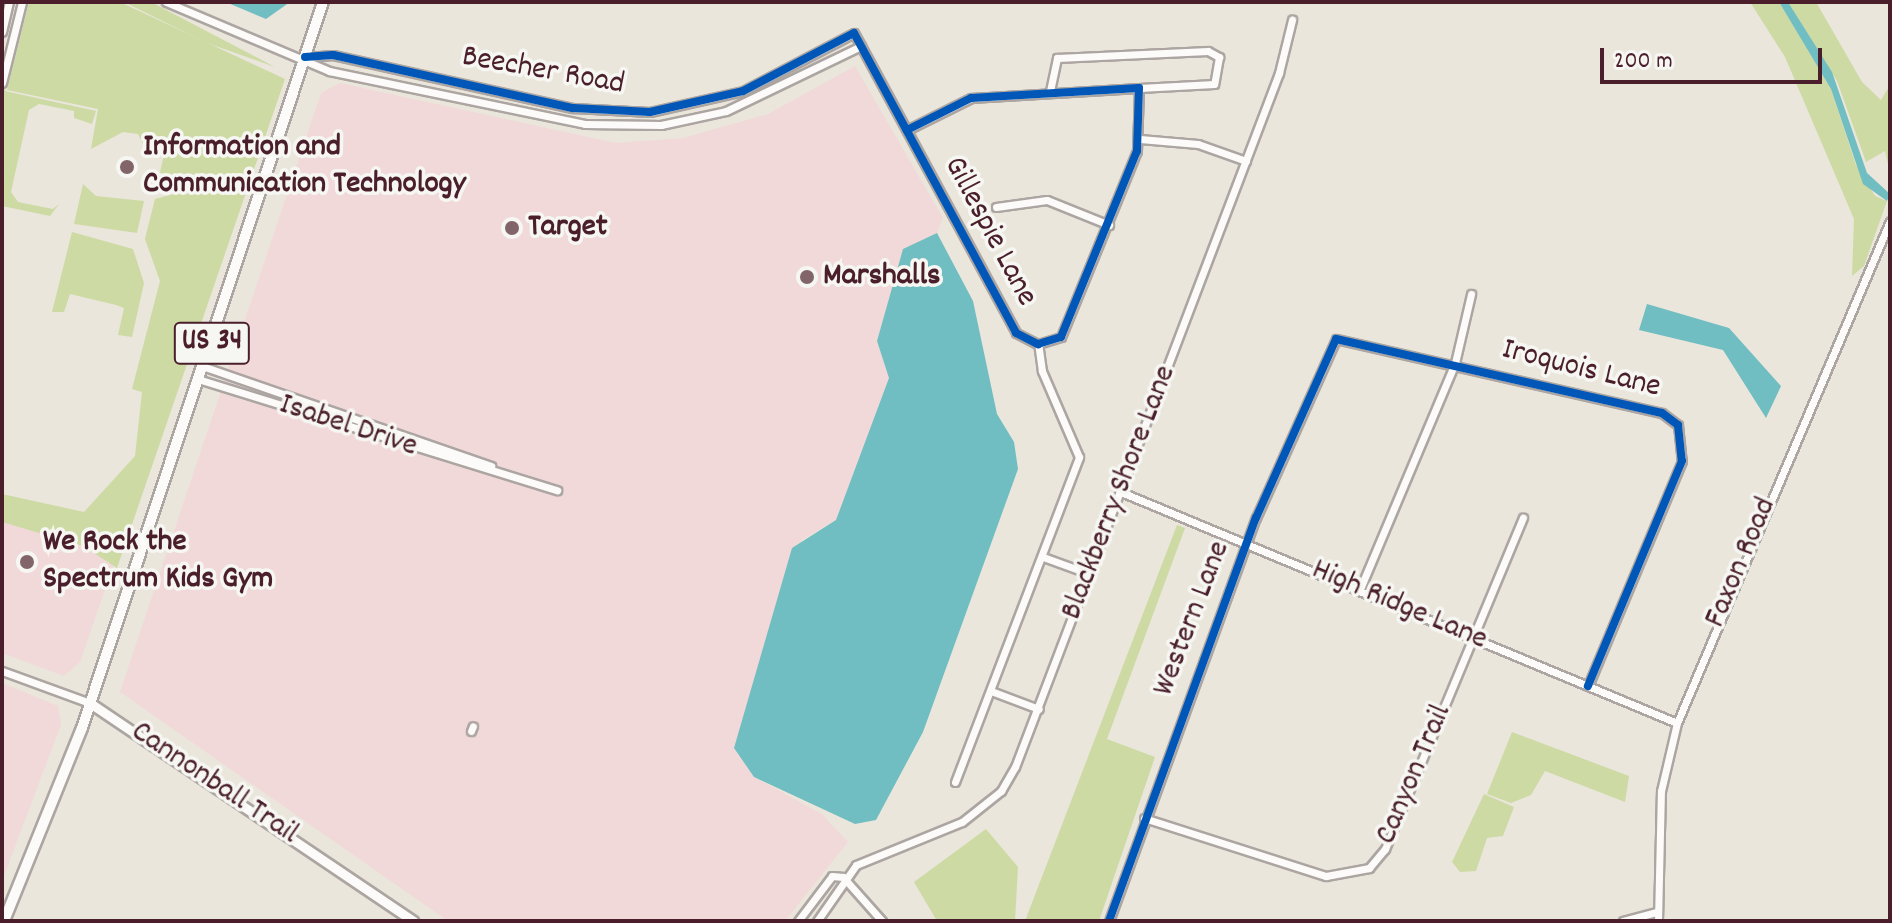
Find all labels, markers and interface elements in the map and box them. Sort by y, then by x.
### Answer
scale bar [1604,32,1826,82]
street label: Beecher Road [459,39,627,105]
text: 200 m [1614,45,1673,79]
place label: Information and Communication Technology [143,130,466,205]
street label: Gillespie Lane [934,151,1044,313]
marker: Information and Communication Technology [118,158,136,176]
place label: Target [528,209,608,247]
marker: Target [503,219,521,237]
place label: Marshalls [823,258,940,296]
marker: Marshalls [798,268,816,286]
road number: US 34 [172,317,252,369]
street label: Iroquois Lane [1498,332,1664,408]
street label: Blackberry Shore Lane [1054,361,1186,625]
street label: Isabel Drive [274,387,422,467]
street label: Faxon Road [1697,492,1787,634]
place label: We Rock the Spectrum Kids Gym [43,525,273,600]
street label: Western Lane [1146,536,1240,702]
street label: High Ridge Lane [1305,552,1493,660]
marker: We Rock the Spectrum Kids Gym [18,553,36,571]
street label: Canyon Trail [1368,699,1462,851]
street label: Cannonball Trail [123,714,305,854]

